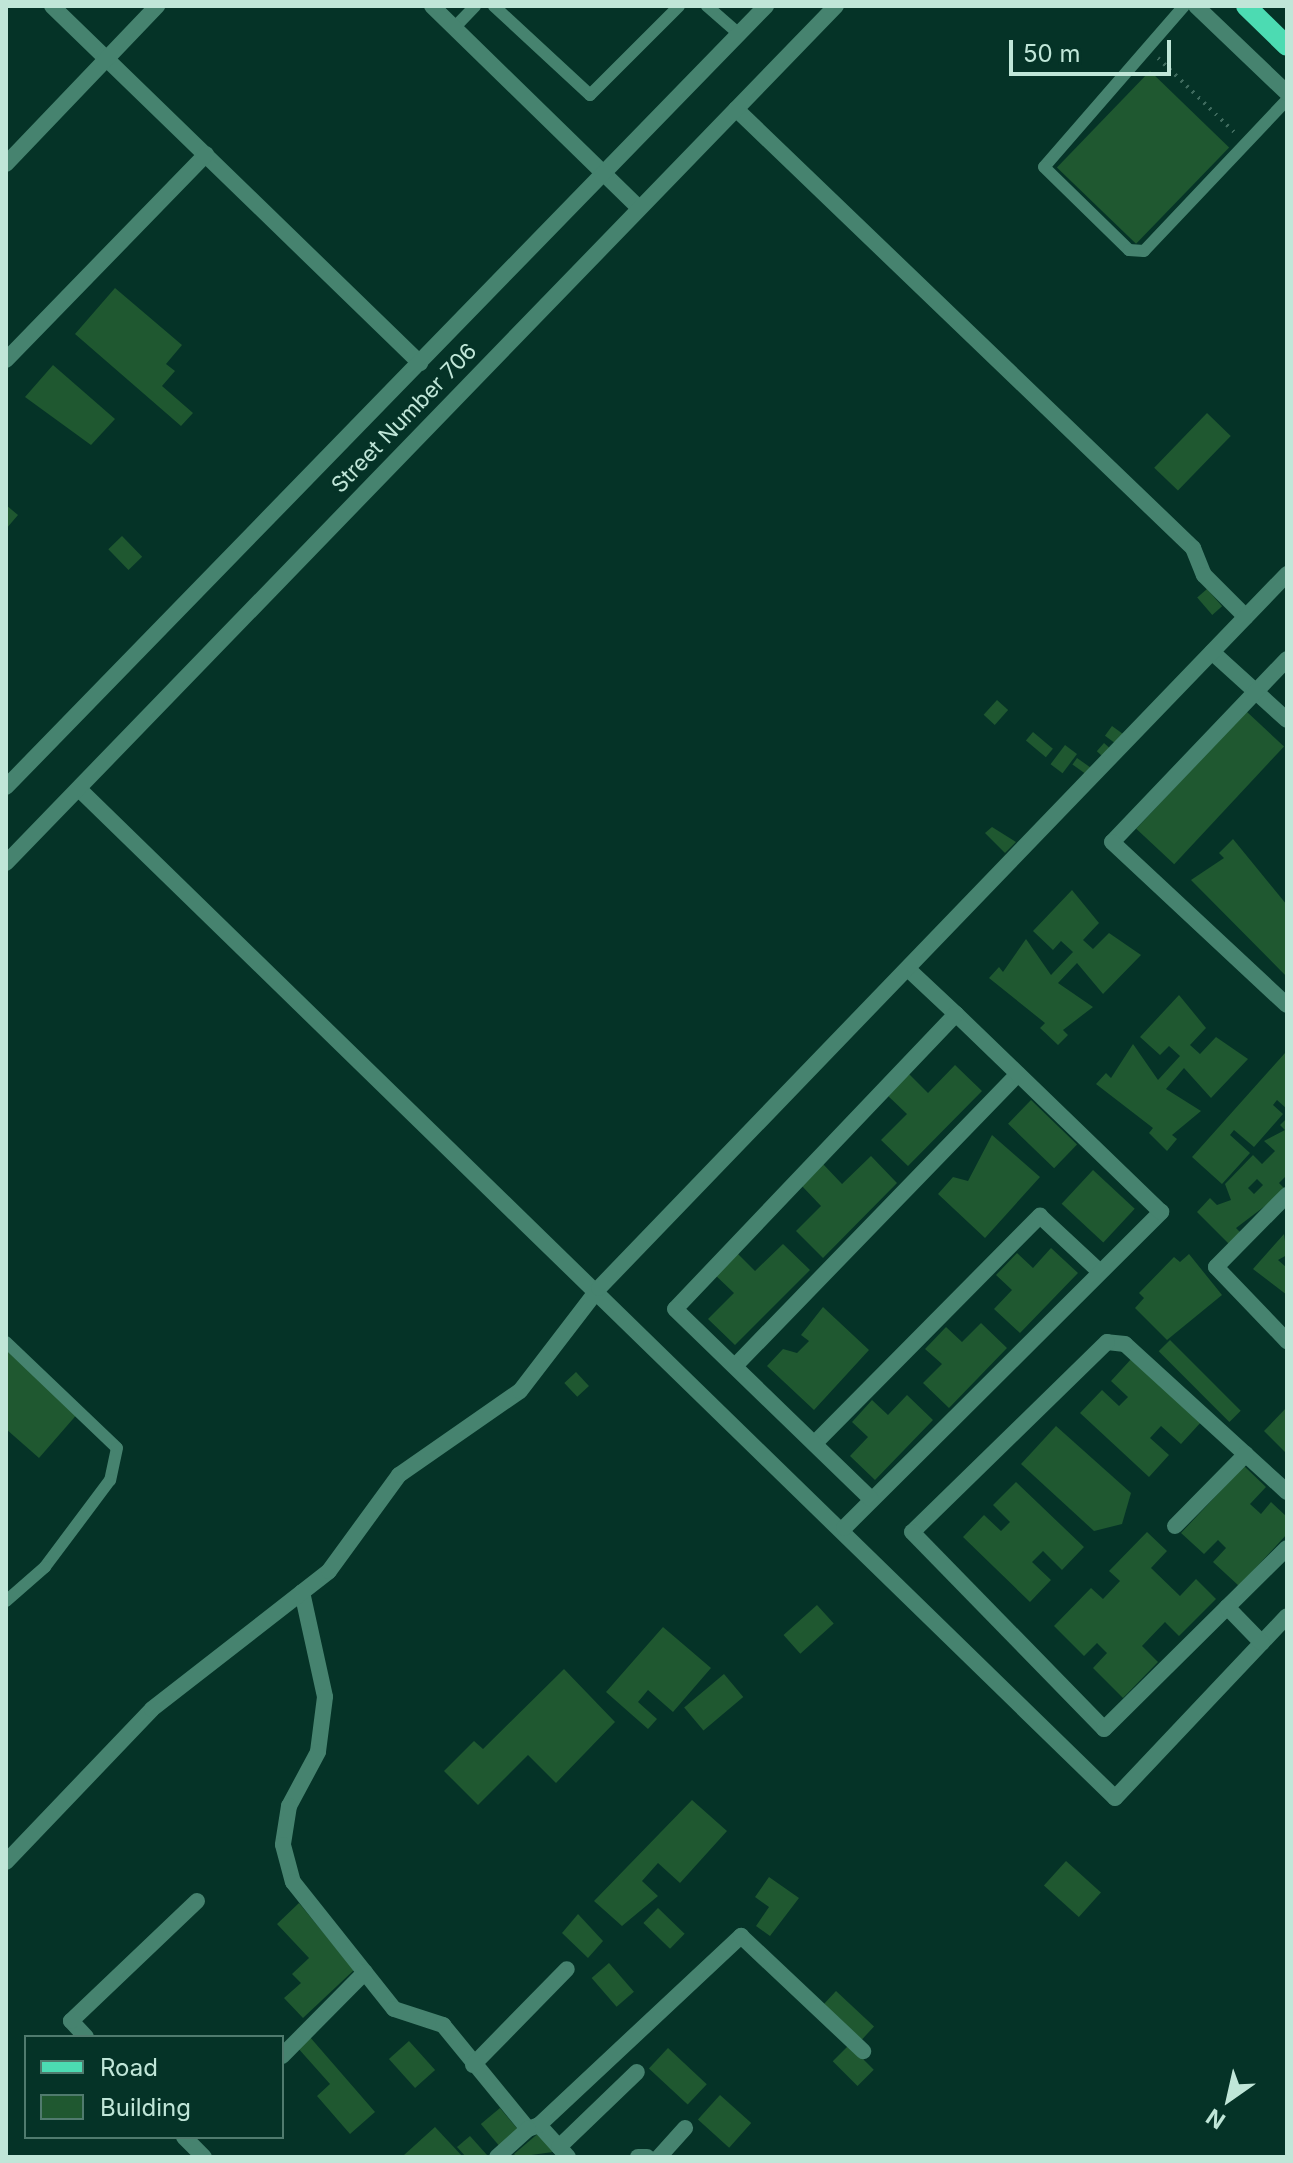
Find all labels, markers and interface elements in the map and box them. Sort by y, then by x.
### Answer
scale bar [1013,24,1175,74]
text: 50 m [1023,39,1081,68]
street label: Street Number 706 [326,338,482,498]
legend [24,2035,284,2139]
text: Road [100,2053,158,2082]
north arrow [1189,2059,1269,2139]
text: Building [100,2093,191,2122]
text: N [1201,2103,1230,2134]

